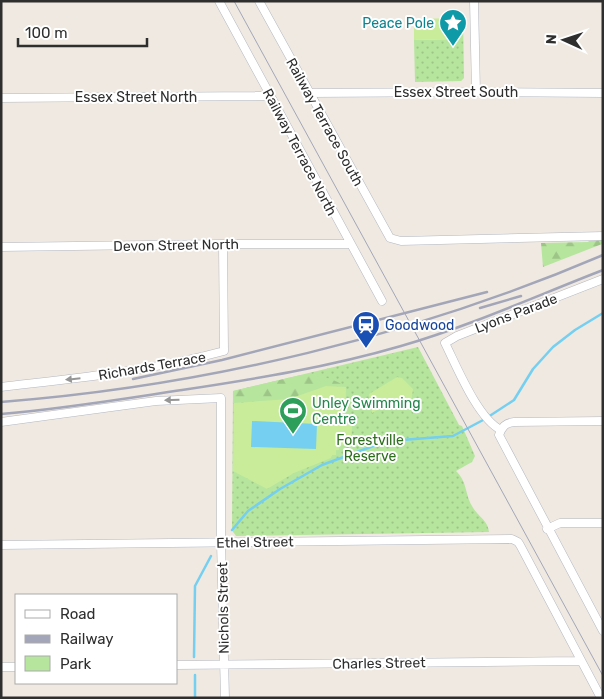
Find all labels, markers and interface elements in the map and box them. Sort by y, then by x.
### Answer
place icon: Peace Pole [438,8,468,47]
scale bar [18,15,146,47]
place label: Peace Pole [362,15,434,32]
north arrow [539,15,589,65]
text: 100 m [25,24,67,42]
text: N [543,34,560,45]
street label: Railway Terrace South [282,55,367,189]
street label: Essex Street South [394,84,518,101]
street label: Railway Terrace North [259,86,340,219]
street label: Essex Street North [75,89,197,106]
street label: Devon Street North [113,236,239,255]
street label: Lyons Parade [473,290,560,337]
station icon: Goodwood [351,310,381,349]
place label: Goodwood [385,317,454,334]
street label: Richards Terrace [97,349,207,384]
one-way arrow [65,375,81,383]
place label: Unley Swimming Centre [312,395,421,428]
sports icon: Unley Swimming Centre [278,396,308,435]
one-way arrow [164,397,180,405]
park label: Forestville Reserve [336,432,404,465]
street label: Ethel Street [216,533,294,552]
street label: Nichols Street [214,561,233,654]
legend [15,594,178,684]
text: Road [60,605,96,623]
text: Railway [60,630,114,648]
street label: Charles Street [332,654,426,673]
text: Park [60,655,91,673]

